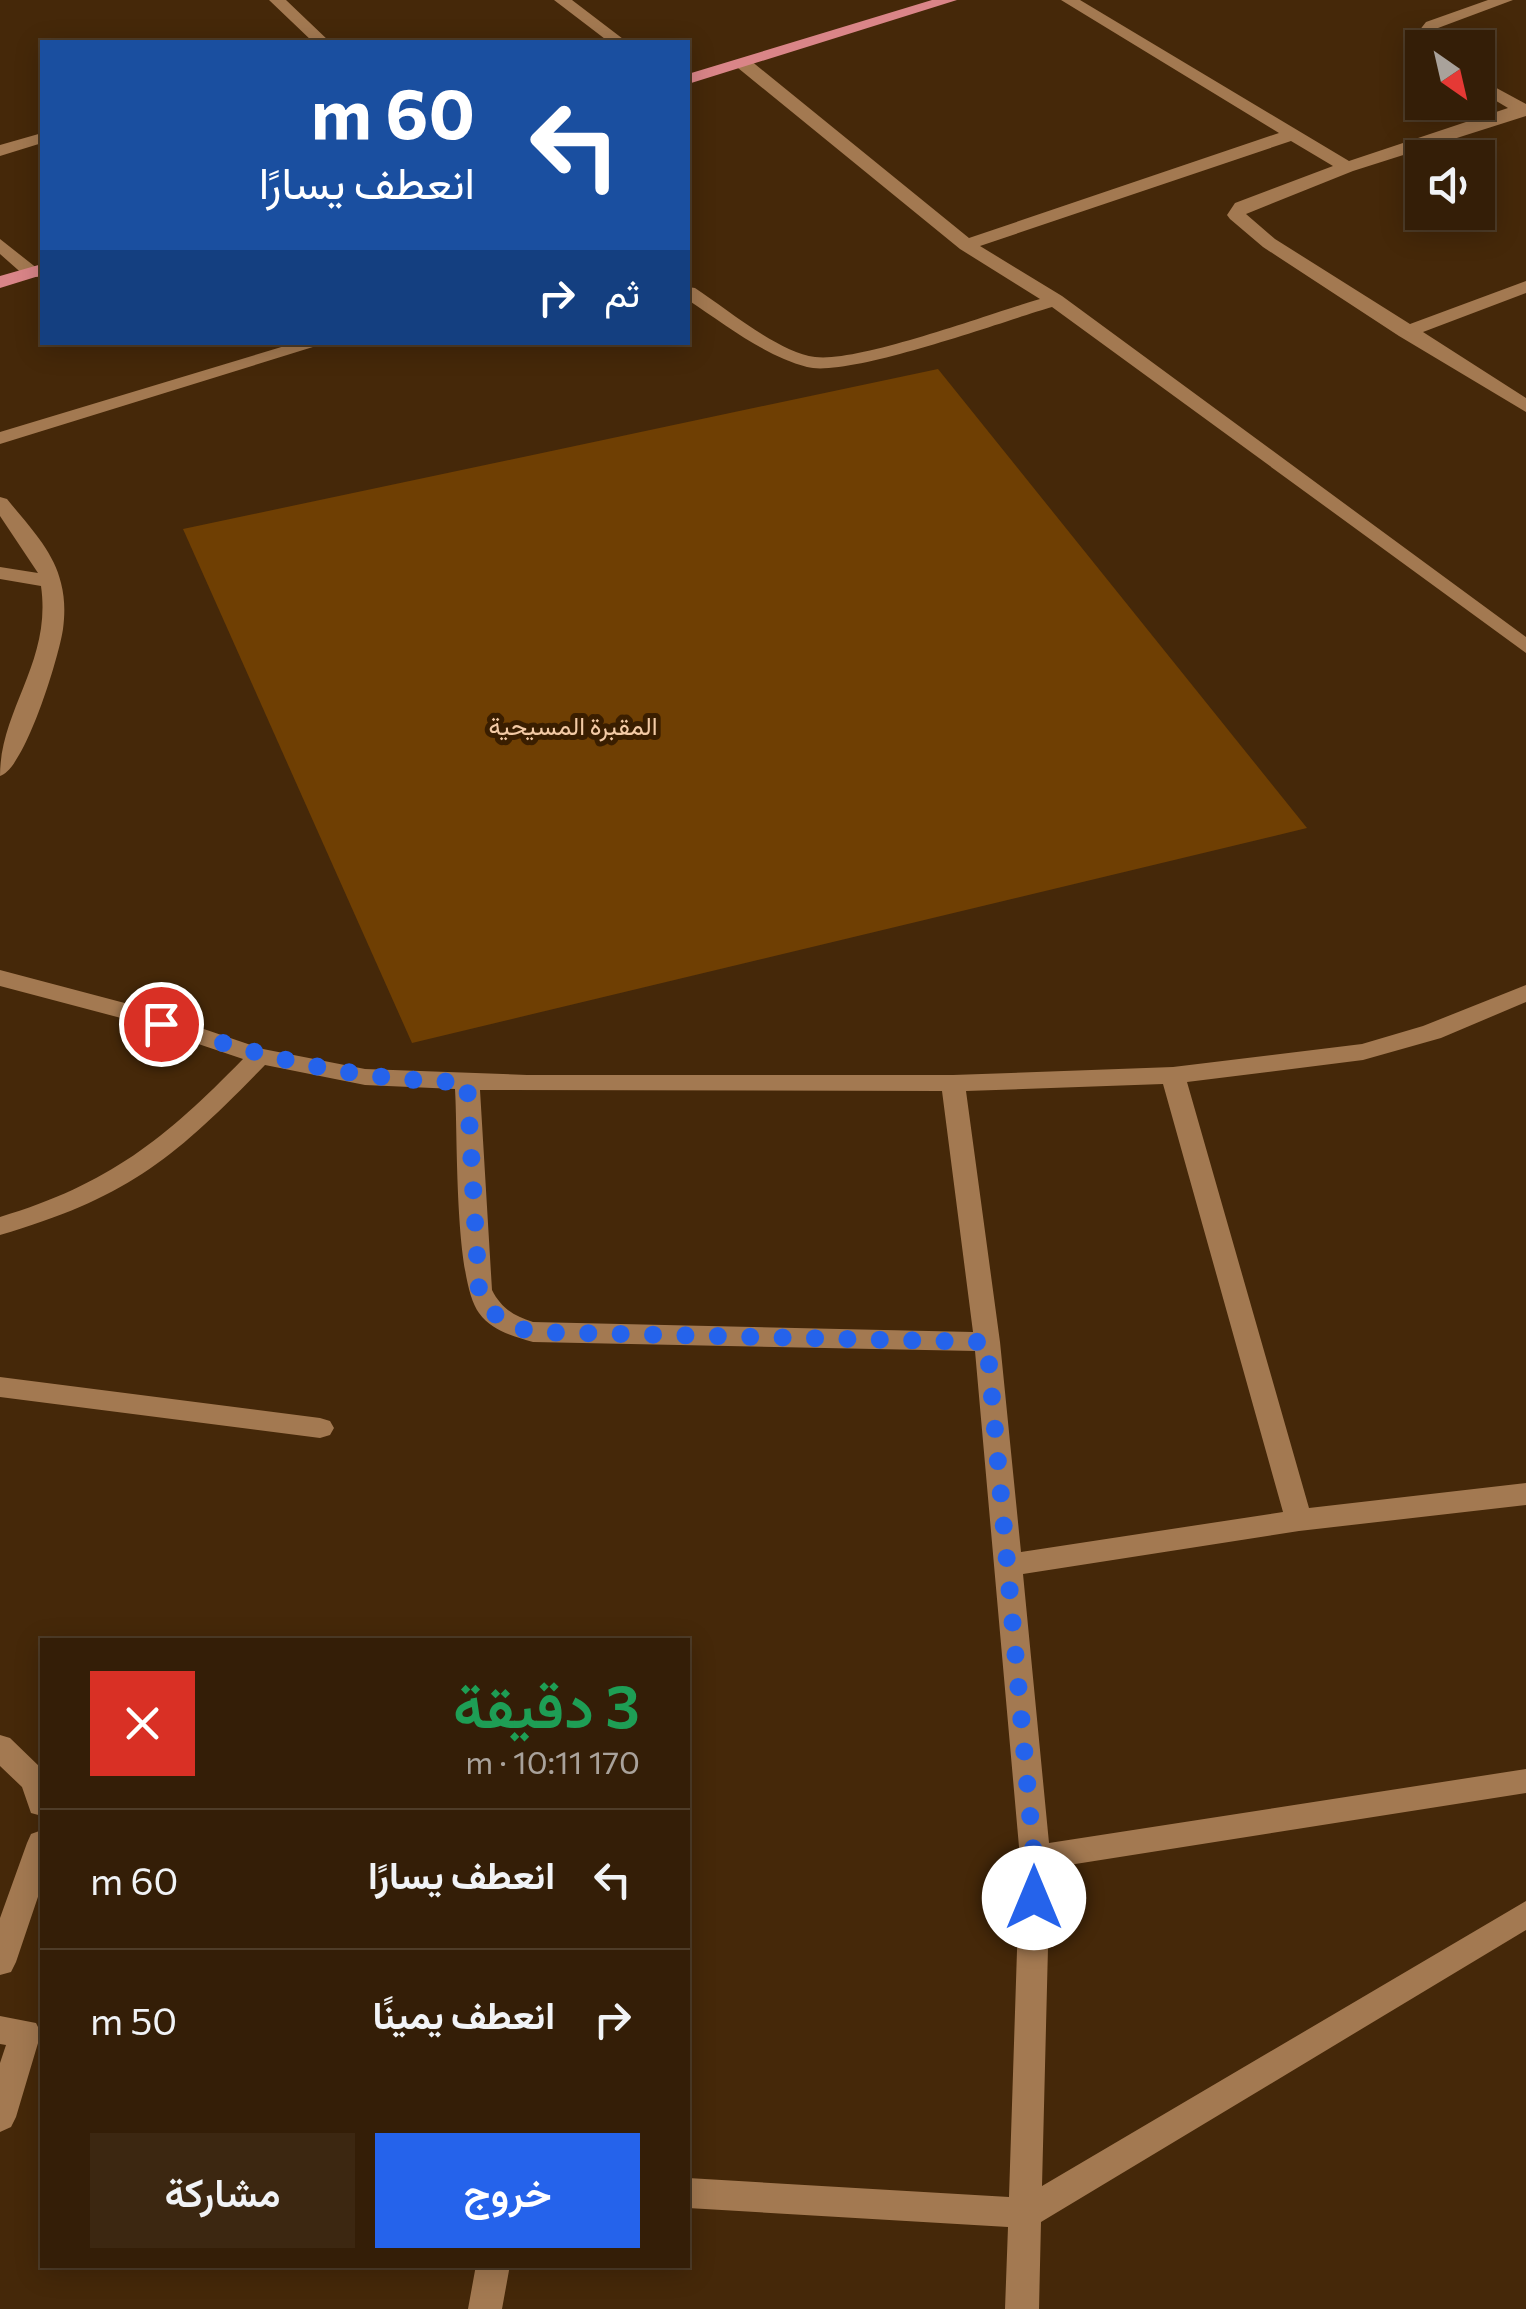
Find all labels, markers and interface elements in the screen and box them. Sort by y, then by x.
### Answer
north arrow [1405,30,1495,120]
map controls [1405,30,1495,230]
text: 60 m [311,68,475,153]
icon: left [510,80,640,210]
button: sound [1405,140,1495,230]
text: انعطف يسارًا [259,153,475,208]
text: ثم [604,268,640,315]
icon: right [529,270,584,325]
park label: المقبرة المسيحية [488,710,658,742]
pin [119,982,204,1067]
icon: arrive [134,997,189,1052]
text: 3 دقيقة [453,1667,640,1740]
button: close [90,1671,195,1776]
text: 170 m · 10:11 [465,1741,640,1781]
position arrow [982,1846,1086,1950]
text: انعطف يسارًا [368,1850,555,1897]
icon: left [585,1852,640,1907]
text: 60 m [90,1856,178,1903]
text: انعطف يمينًا [373,1990,555,2037]
icon: right [585,1992,640,2047]
text: 50 m [90,1996,177,2043]
button: مشاركة [90,2133,355,2248]
button: خروج [375,2133,640,2248]

